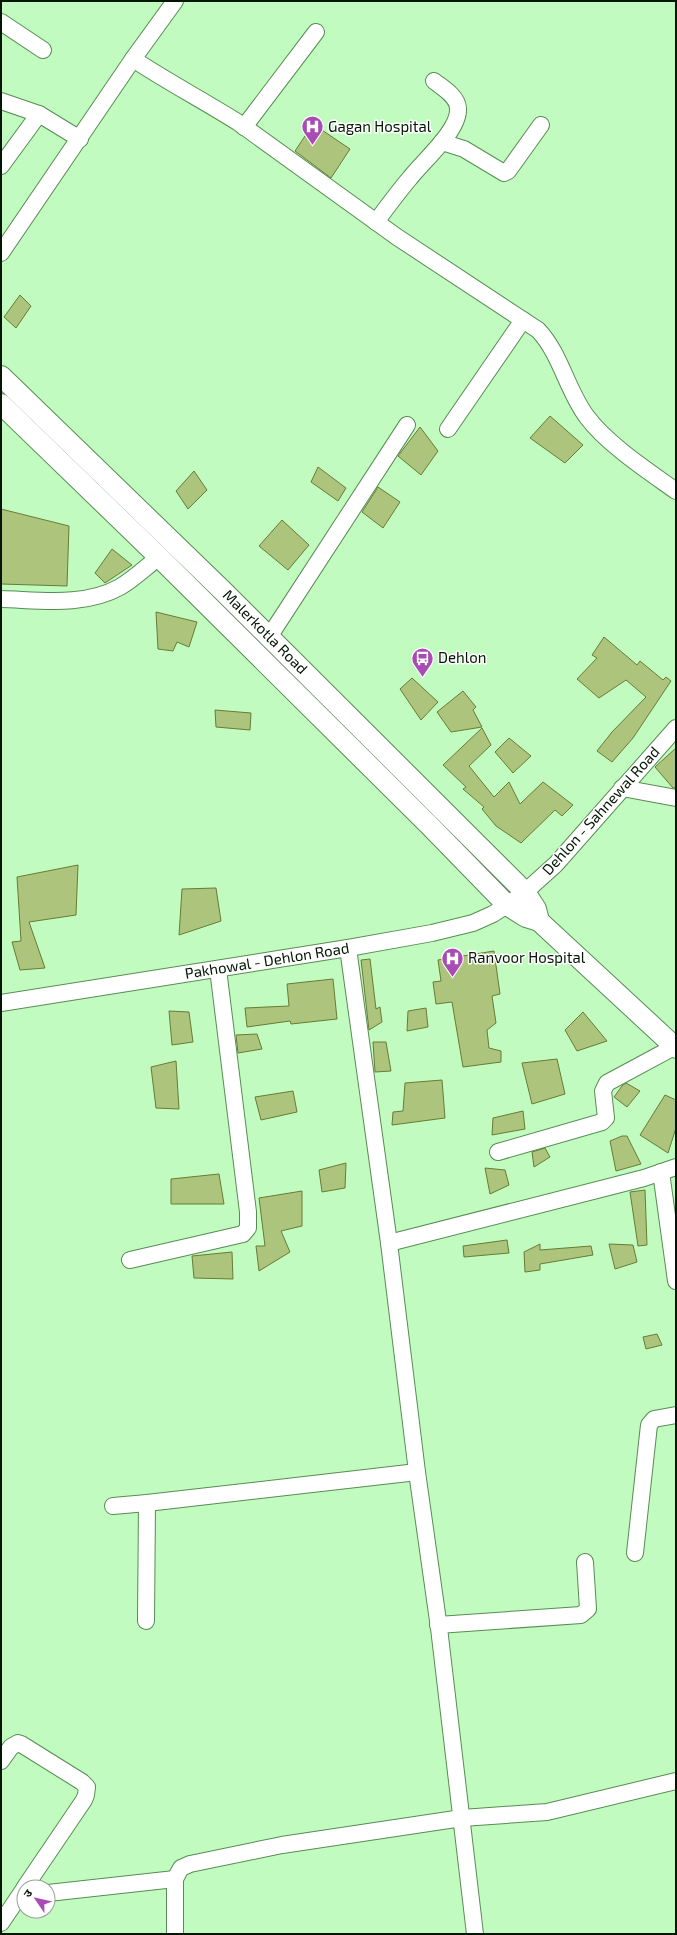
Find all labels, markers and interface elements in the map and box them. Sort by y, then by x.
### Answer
hospital icon: Gagan Hospital [299,114,325,147]
place label: Gagan Hospital [328,117,432,135]
street label: Malerkotla Road [220,585,312,677]
bus stop icon: Dehlon [409,645,435,678]
place label: Dehlon [438,648,486,666]
street label: Dehlon - Sahnewal Road [538,742,663,878]
street label: Pakhowal - Dehlon Road [183,938,350,982]
hospital icon: Ranvoor Hospital [439,945,465,978]
place label: Ranvoor Hospital [468,948,586,966]
north arrow [16,1879,56,1919]
text: उ [20,1886,35,1899]

